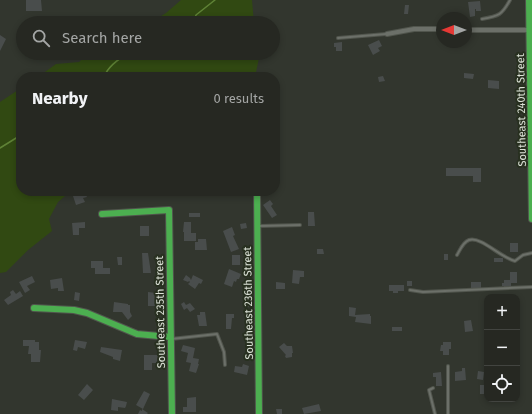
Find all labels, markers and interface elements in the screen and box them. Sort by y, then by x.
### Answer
north arrow [436,12,472,48]
search box [16,16,280,60]
icon: search [30,27,52,49]
text: Search here [62,29,142,47]
street label: Southeast 240th Street [514,53,529,167]
text: Nearby [32,88,87,109]
text: 0 results [213,91,264,106]
street label: Southeast 236th Street [241,246,256,360]
street label: Southeast 235th Street [153,256,168,368]
map controls [484,294,520,402]
button: + [484,294,520,330]
button: − [484,330,520,366]
button: locate [484,366,520,402]

